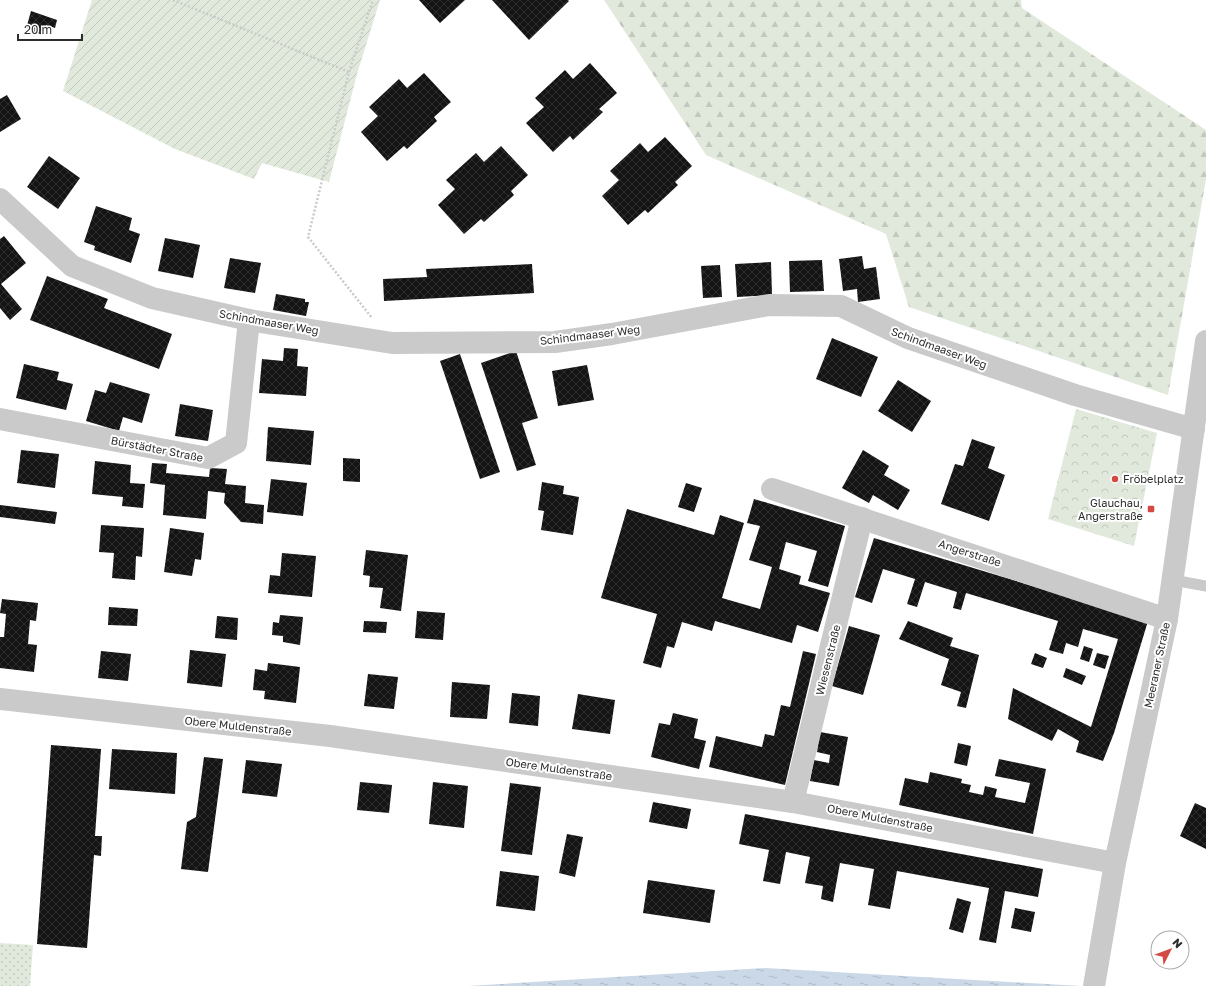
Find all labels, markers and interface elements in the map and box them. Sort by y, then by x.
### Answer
scale bar [18,16,82,42]
text: 20 m [24,22,52,37]
street label: Schindmaaser Weg [218,306,320,337]
street label: Schindmaaser Weg [539,322,641,347]
street label: Schindmaaser Weg [890,324,989,371]
street label: Bürstädter Straße [110,433,204,464]
place label: Fröbelplatz [1123,472,1184,485]
marker: Fröbelplatz [1110,474,1120,484]
place label: Glauchau, Angerstraße [1078,496,1143,522]
marker: Glauchau, Angerstraße [1146,504,1156,514]
street label: Angerstraße [937,536,1003,569]
street label: Meeraner Straße [1141,621,1172,709]
street label: Wiesenstraße [812,623,843,697]
street label: Obere Muldenstraße [184,713,292,738]
street label: Obere Muldenstraße [505,755,613,782]
street label: Obere Muldenstraße [826,801,934,834]
north arrow [1150,930,1190,970]
text: N [1170,936,1185,950]

